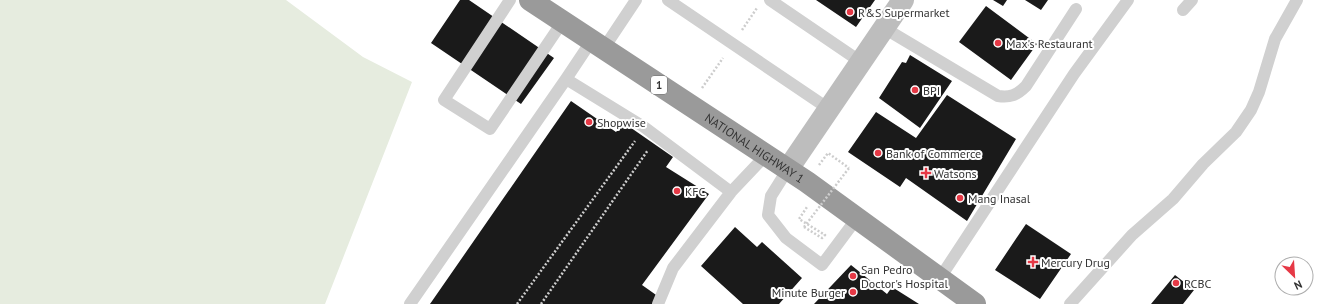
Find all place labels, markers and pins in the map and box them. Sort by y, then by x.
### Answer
place label: R&S Supermarket [858,5,950,20]
marker: R&S Supermarket [845,7,855,17]
place label: Max's Restaurant [1006,36,1093,51]
marker: Max's Restaurant [993,38,1003,48]
place label: BPI [923,83,940,98]
marker: BPI [910,85,920,95]
place label: Shopwise [597,115,646,130]
marker: Shopwise [584,117,594,127]
place label: Bank of Commerce [886,146,981,161]
marker: Bank of Commerce [873,148,883,158]
place label: Watsons [934,166,977,181]
marker: Watsons [921,168,931,178]
place label: KFC [685,184,706,199]
marker: KFC [672,186,682,196]
place label: Mang Inasal [968,191,1031,206]
marker: Mang Inasal [955,193,965,203]
place label: Mercury Drug [1041,255,1110,270]
marker: Mercury Drug [1028,257,1038,267]
place label: San Pedro Doctor's Hospital [861,262,949,291]
marker: San Pedro Doctor's Hospital [848,271,858,281]
place label: RCBC [1184,276,1211,291]
marker: RCBC [1171,278,1181,288]
place label: Minute Burger [772,285,845,300]
marker: Minute Burger [848,287,858,297]

